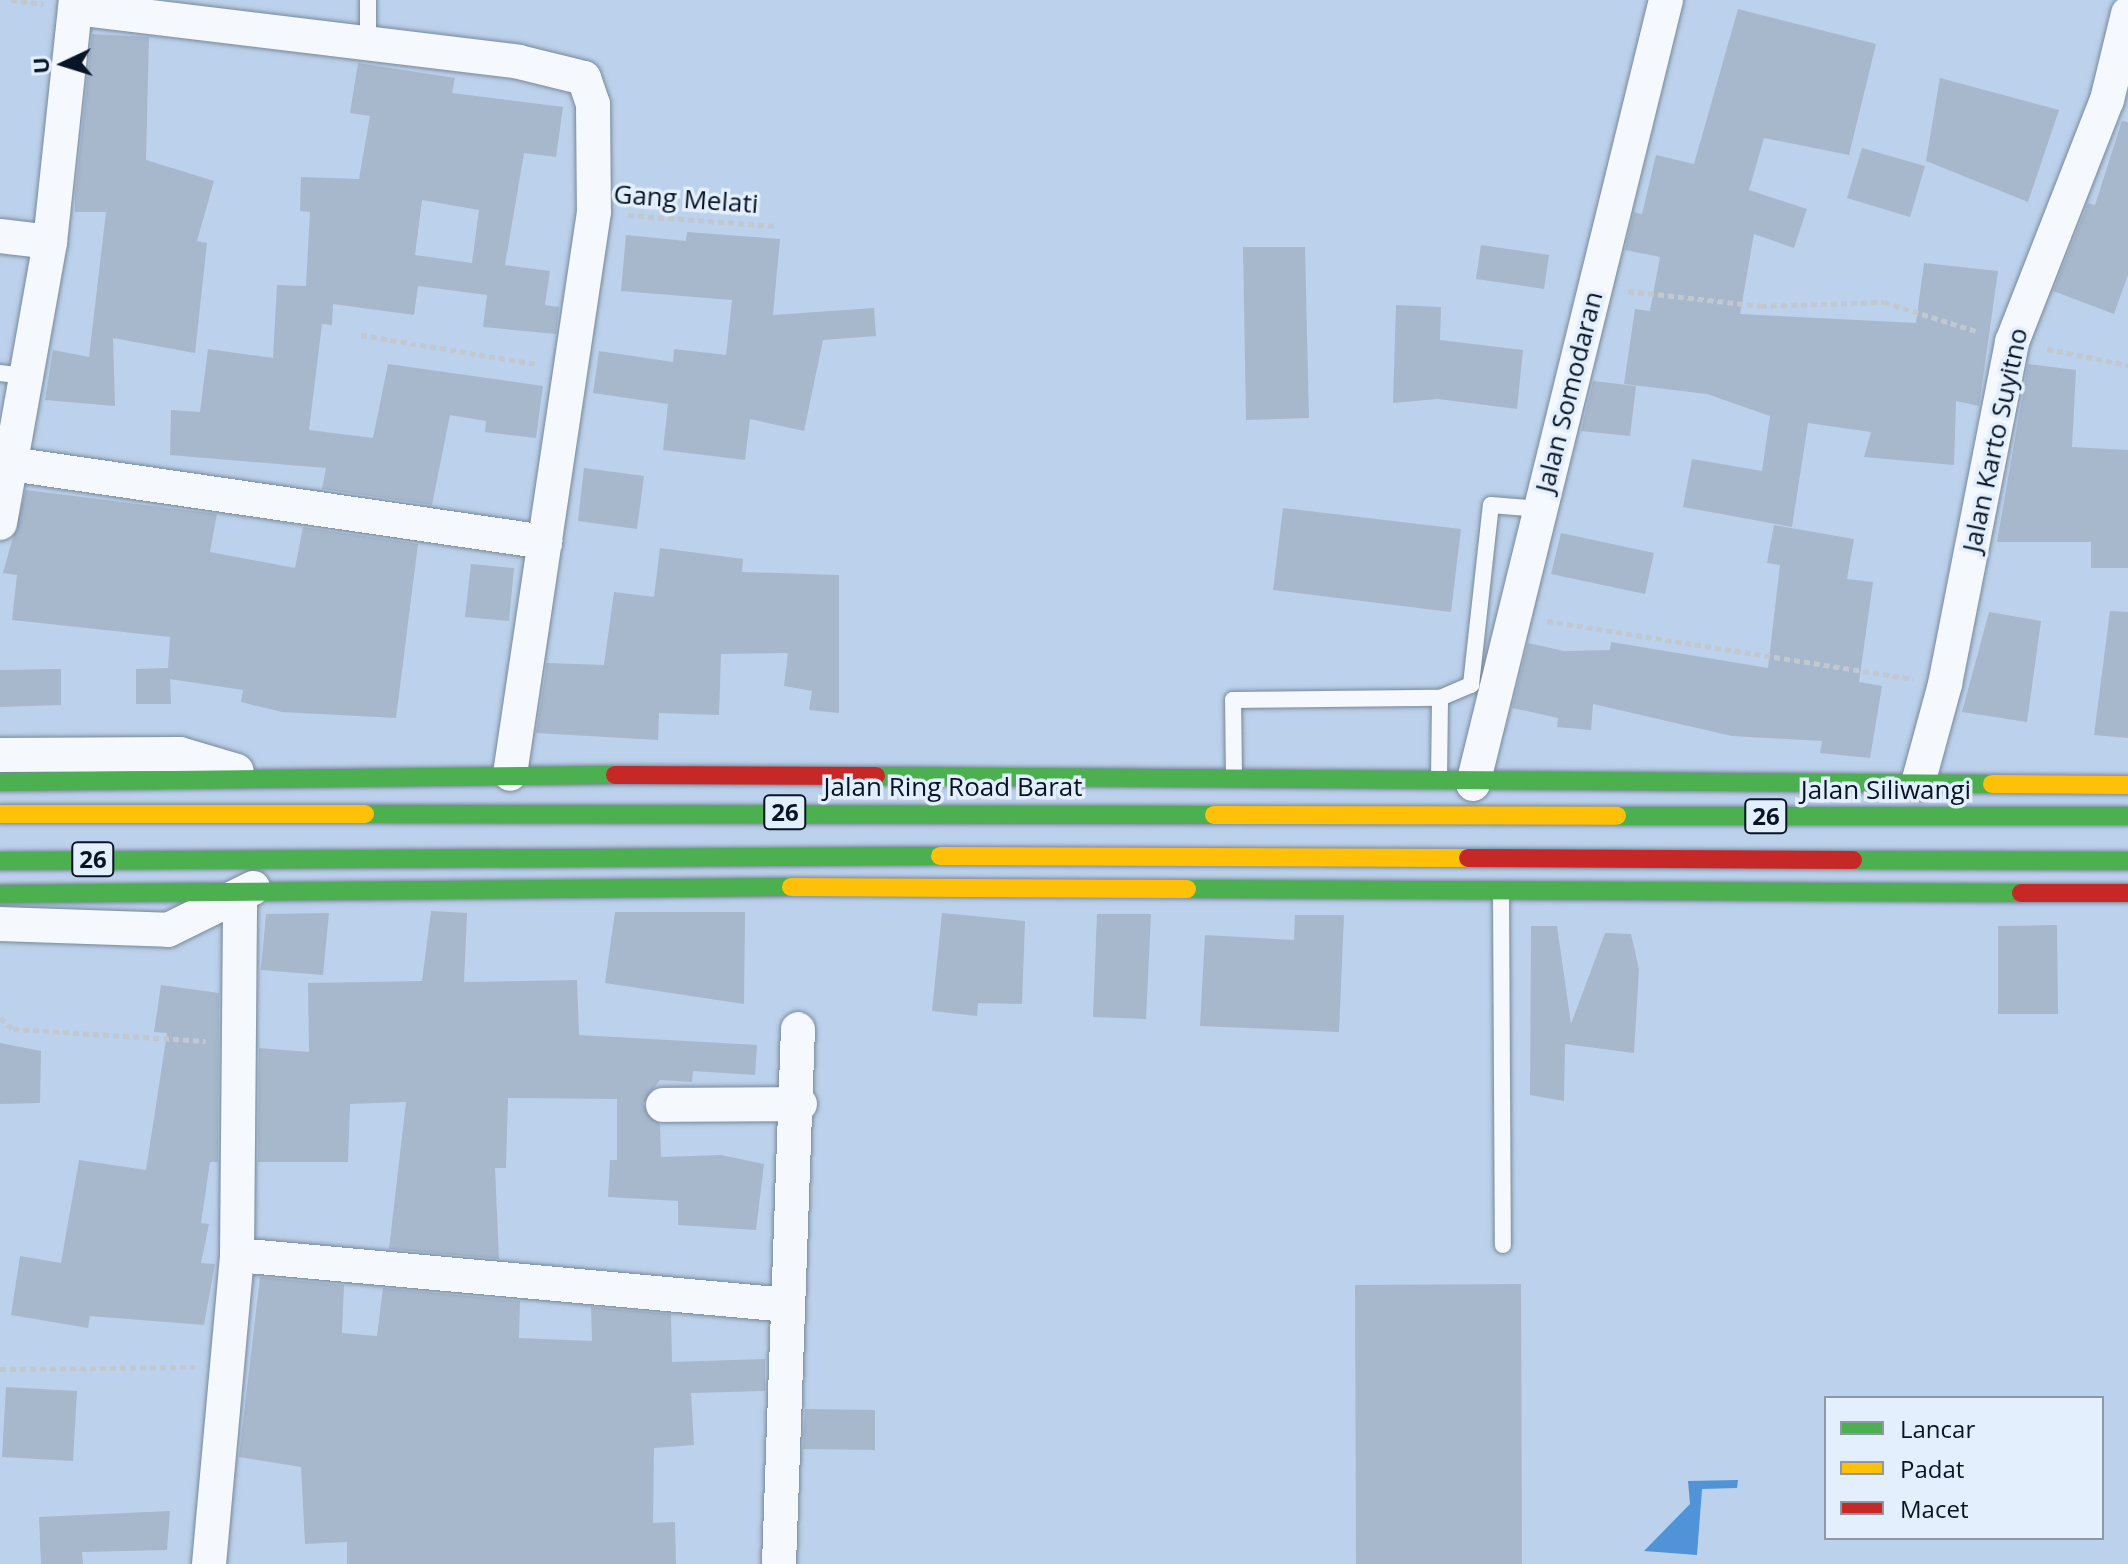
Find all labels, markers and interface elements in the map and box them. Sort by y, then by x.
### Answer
north arrow [24,24,104,104]
text: U [25,56,56,75]
street label: Gang Melati [613,178,759,220]
street label: Jalan Somodaran [1529,288,1609,496]
street label: Jalan Karto Suyitno [1956,325,2034,555]
street label: Jalan Ring Road Barat [824,771,1082,803]
street label: Jalan Siliwangi [1801,774,1971,806]
road number: 26 [763,792,807,832]
road number: 26 [1744,796,1788,836]
road number: 26 [71,839,115,879]
legend [1824,1396,2104,1540]
text: Lancar [1900,1412,1975,1445]
text: Padat [1900,1452,1964,1485]
text: Macet [1900,1492,1968,1525]

